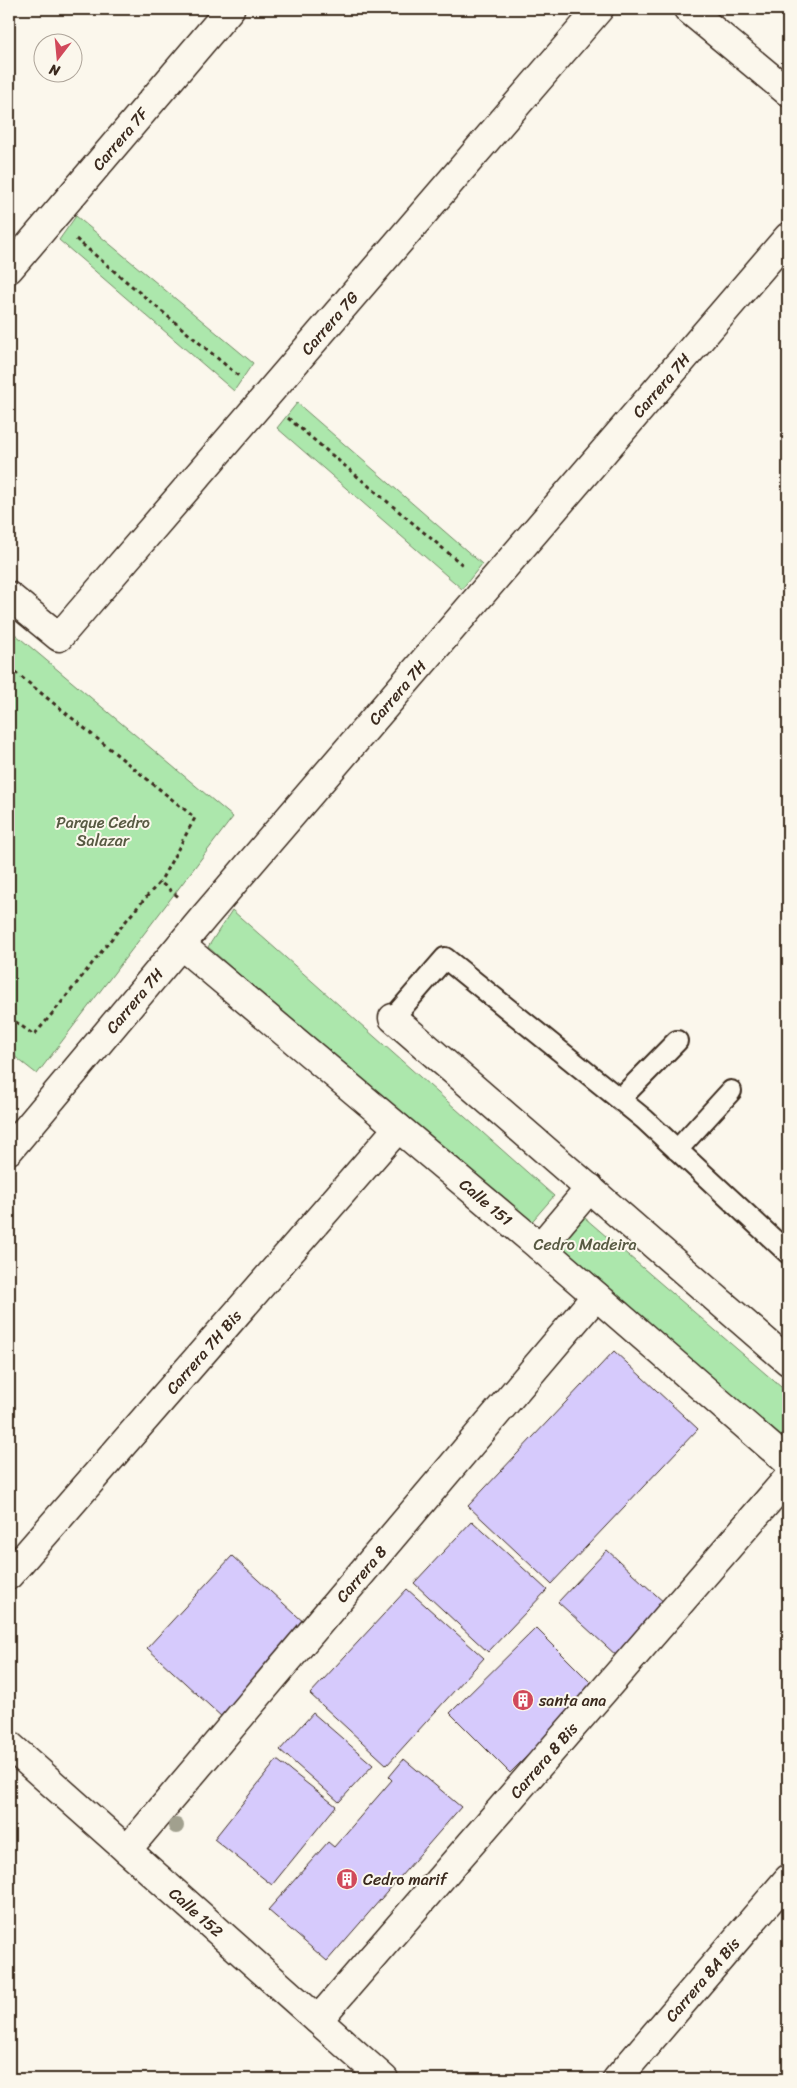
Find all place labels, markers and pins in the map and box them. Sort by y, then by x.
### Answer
place label: santa ana [538,1686,606,1715]
building icon: santa ana [511,1688,535,1712]
place label: Cedro marif [363,1865,449,1894]
building icon: Cedro marif [335,1867,359,1891]

